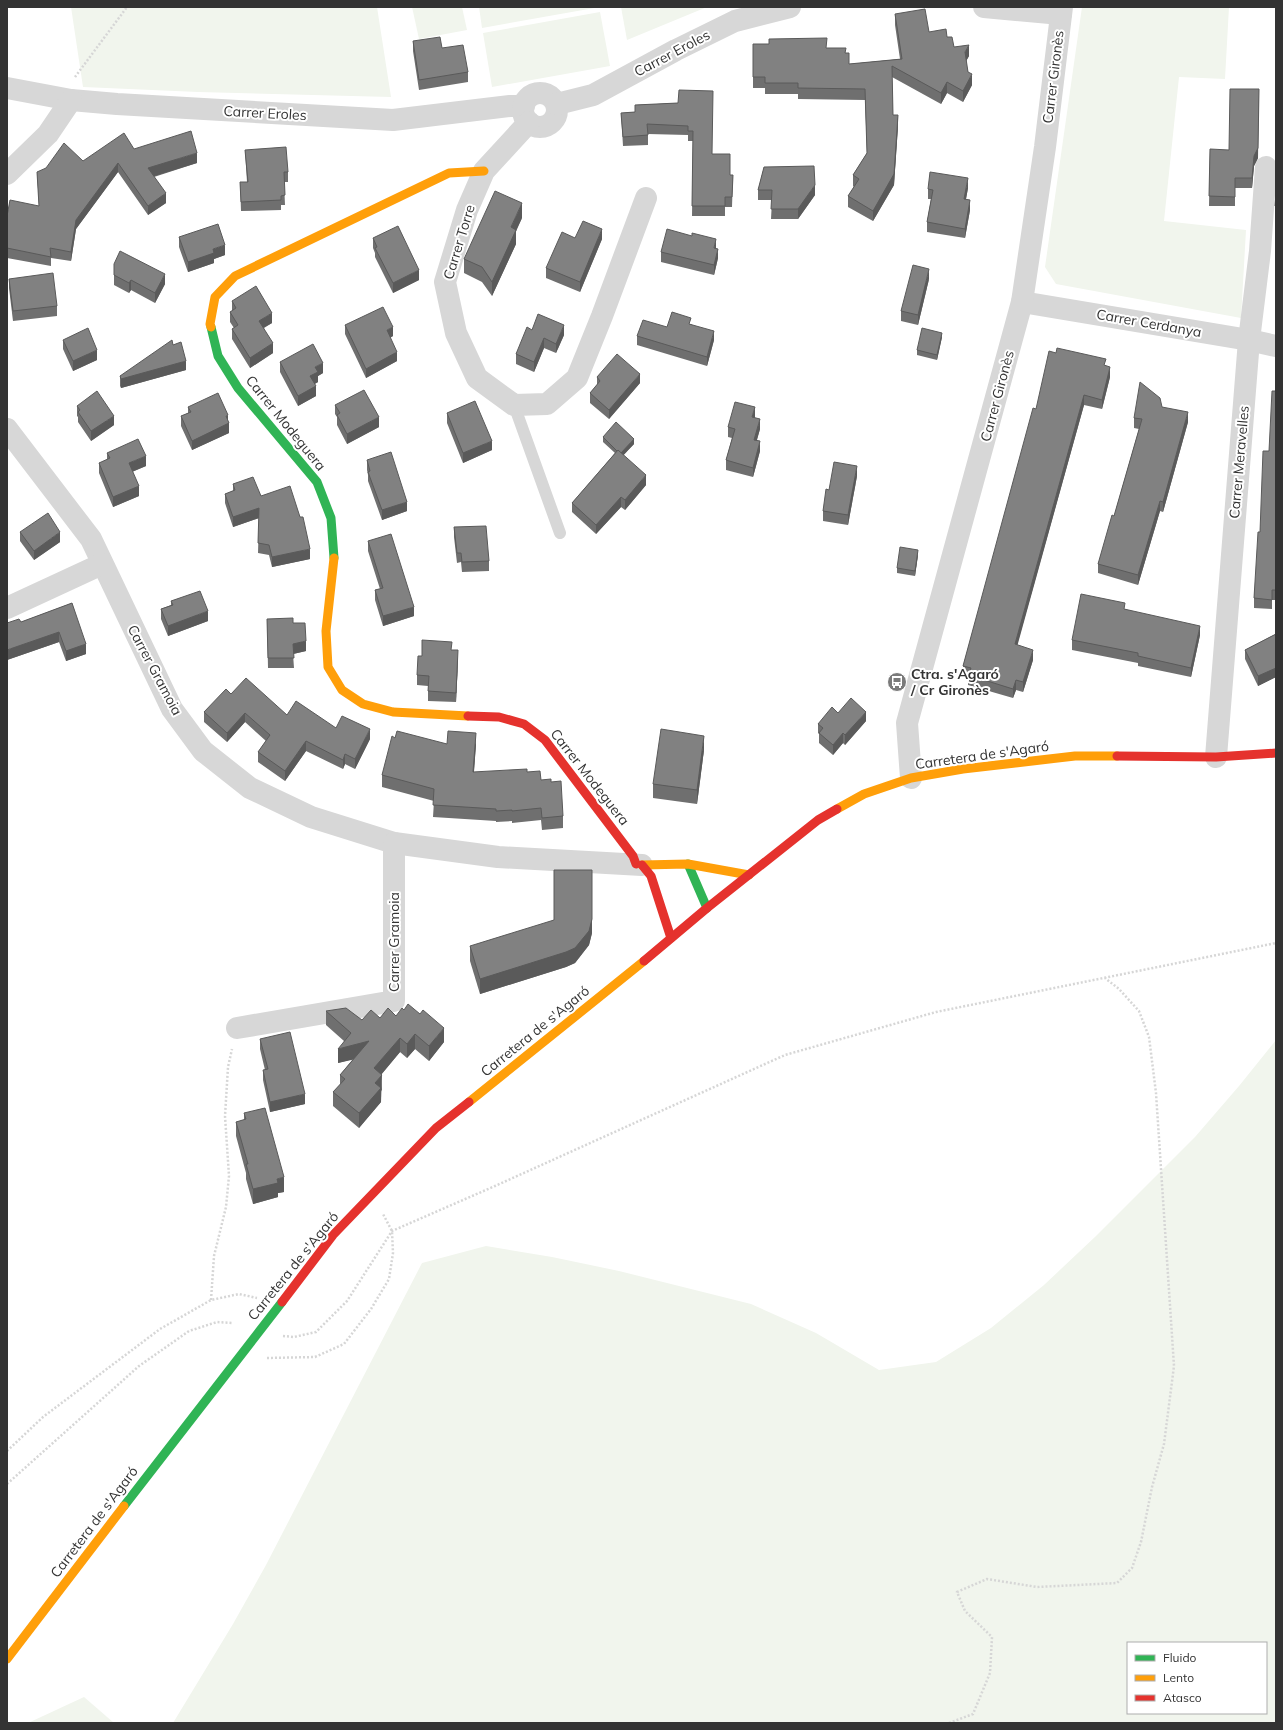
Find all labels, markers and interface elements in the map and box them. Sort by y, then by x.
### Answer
street label: Carrer Eroles [631,25,713,80]
street label: Carrer Gironès [1038,29,1068,124]
street label: Carrer Eroles [223,102,307,124]
street label: Carrer Torre [439,202,479,282]
street label: Carrer Cerdanya [1095,305,1203,341]
street label: Carrer Gironès [976,348,1018,443]
street label: Carrer Modeguera [242,372,330,474]
street label: Carrer Meravelles [1225,405,1253,519]
street label: Carrer Gramoia [124,622,186,718]
place label: Ctra. s'Agaró / Cr Gironès [910,665,999,699]
bus stop icon: Ctra. s'Agaró / Cr Gironès [886,671,908,693]
street label: Carrer Modeguera [547,725,633,829]
street label: Carretera de s'Agaró [914,737,1050,773]
street label: Carrer Gramoia [385,892,403,992]
street label: Carretera de s'Agaró [477,982,593,1080]
street label: Carretera de s'Agaró [244,1208,342,1324]
street label: Carretera de s'Agaró [46,1463,142,1581]
legend [1127,1642,1267,1714]
text: Fluido [1163,1650,1197,1665]
text: Lento [1163,1670,1194,1685]
text: Atasco [1163,1690,1202,1705]

